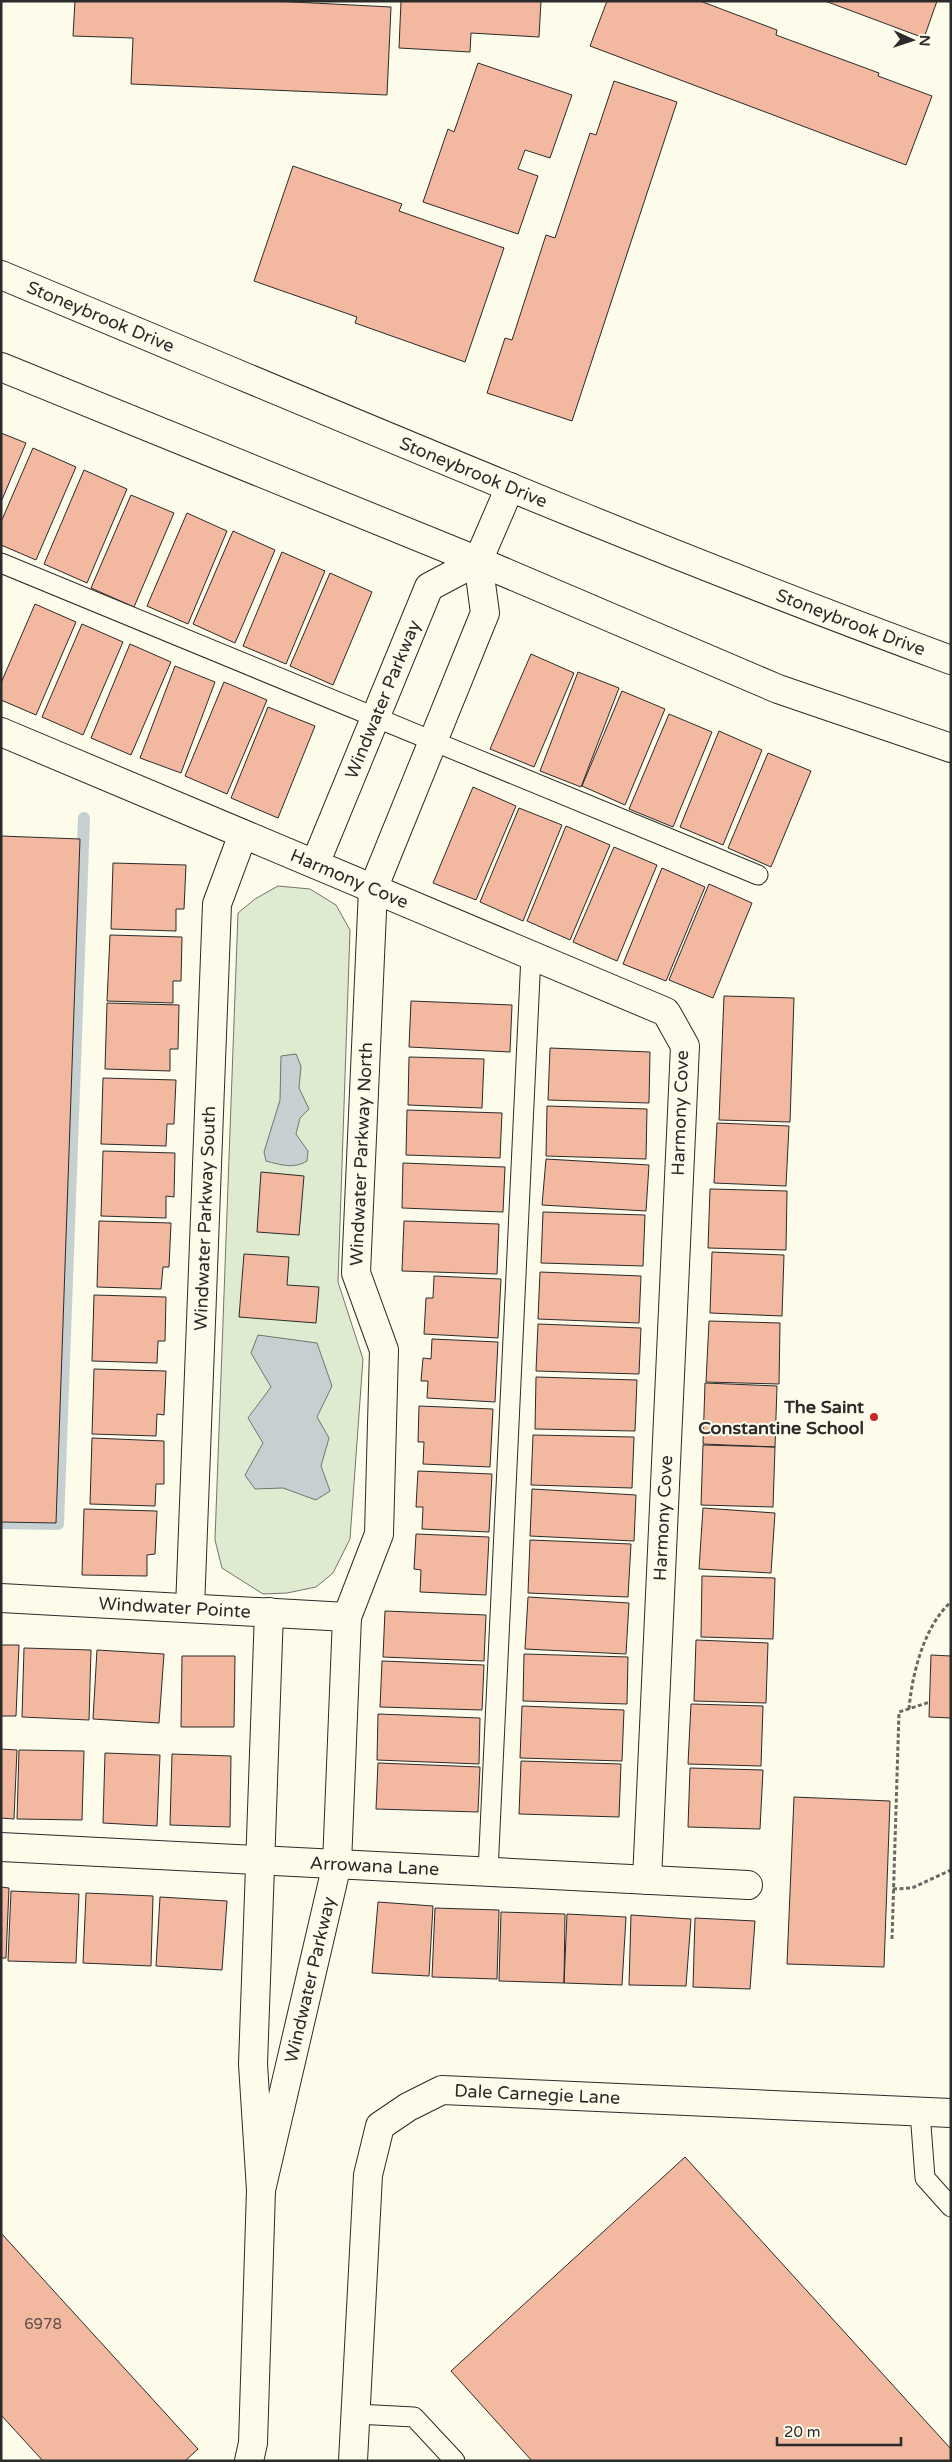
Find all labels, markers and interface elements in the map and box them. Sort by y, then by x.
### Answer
north arrow [887,15,937,65]
text: N [916,35,933,47]
street label: Stoneybrook Drive [24,276,178,357]
street label: Stoneybrook Drive [396,432,551,512]
street label: Stoneybrook Drive [773,584,928,661]
street label: Windwater Parkway [340,616,425,782]
street label: Harmony Cove [287,844,412,913]
street label: Windwater Parkway North [345,1041,377,1267]
street label: Harmony Cove [667,1050,693,1176]
street label: Windwater Parkway South [190,1105,220,1331]
place label: The Saint Constantine School [698,1396,864,1439]
marker: The Saint Constantine School [868,1411,880,1423]
street label: Harmony Cove [649,1455,677,1581]
street label: Windwater Pointe [98,1592,251,1623]
street label: Arrowana Lane [309,1852,440,1880]
street label: Windwater Parkway [280,1894,340,2065]
street label: Dale Carnegie Lane [454,2080,621,2109]
house number: 6978 [24,2315,62,2333]
scale bar [777,2414,901,2446]
text: 20 m [784,2423,821,2441]

